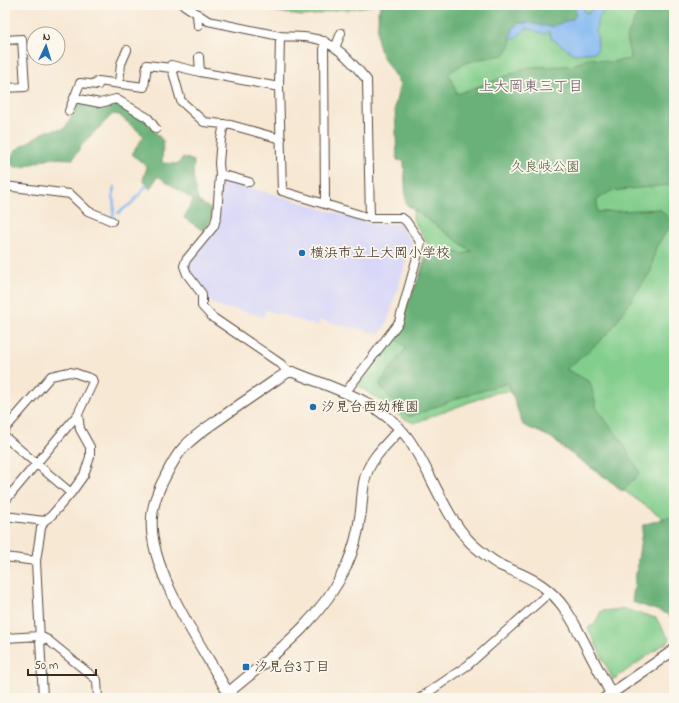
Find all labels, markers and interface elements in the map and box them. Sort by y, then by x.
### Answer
north arrow [26,26,66,66]
text: N [42,29,51,45]
district label: 上大岡東三丁目 [478,76,584,98]
park label: 久良岐公園 [510,157,580,178]
place label: 横浜市立上大岡小学校 [310,243,450,264]
marker: 横浜市立上大岡小学校 [297,248,307,258]
place label: 汐見台西幼稚園 [321,397,419,418]
marker: 汐見台西幼稚園 [308,402,318,412]
scale bar [28,651,96,677]
text: 50 m [34,657,58,675]
place label: 汐見台3丁目 [254,657,330,678]
marker: 汐見台3丁目 [241,662,251,672]

